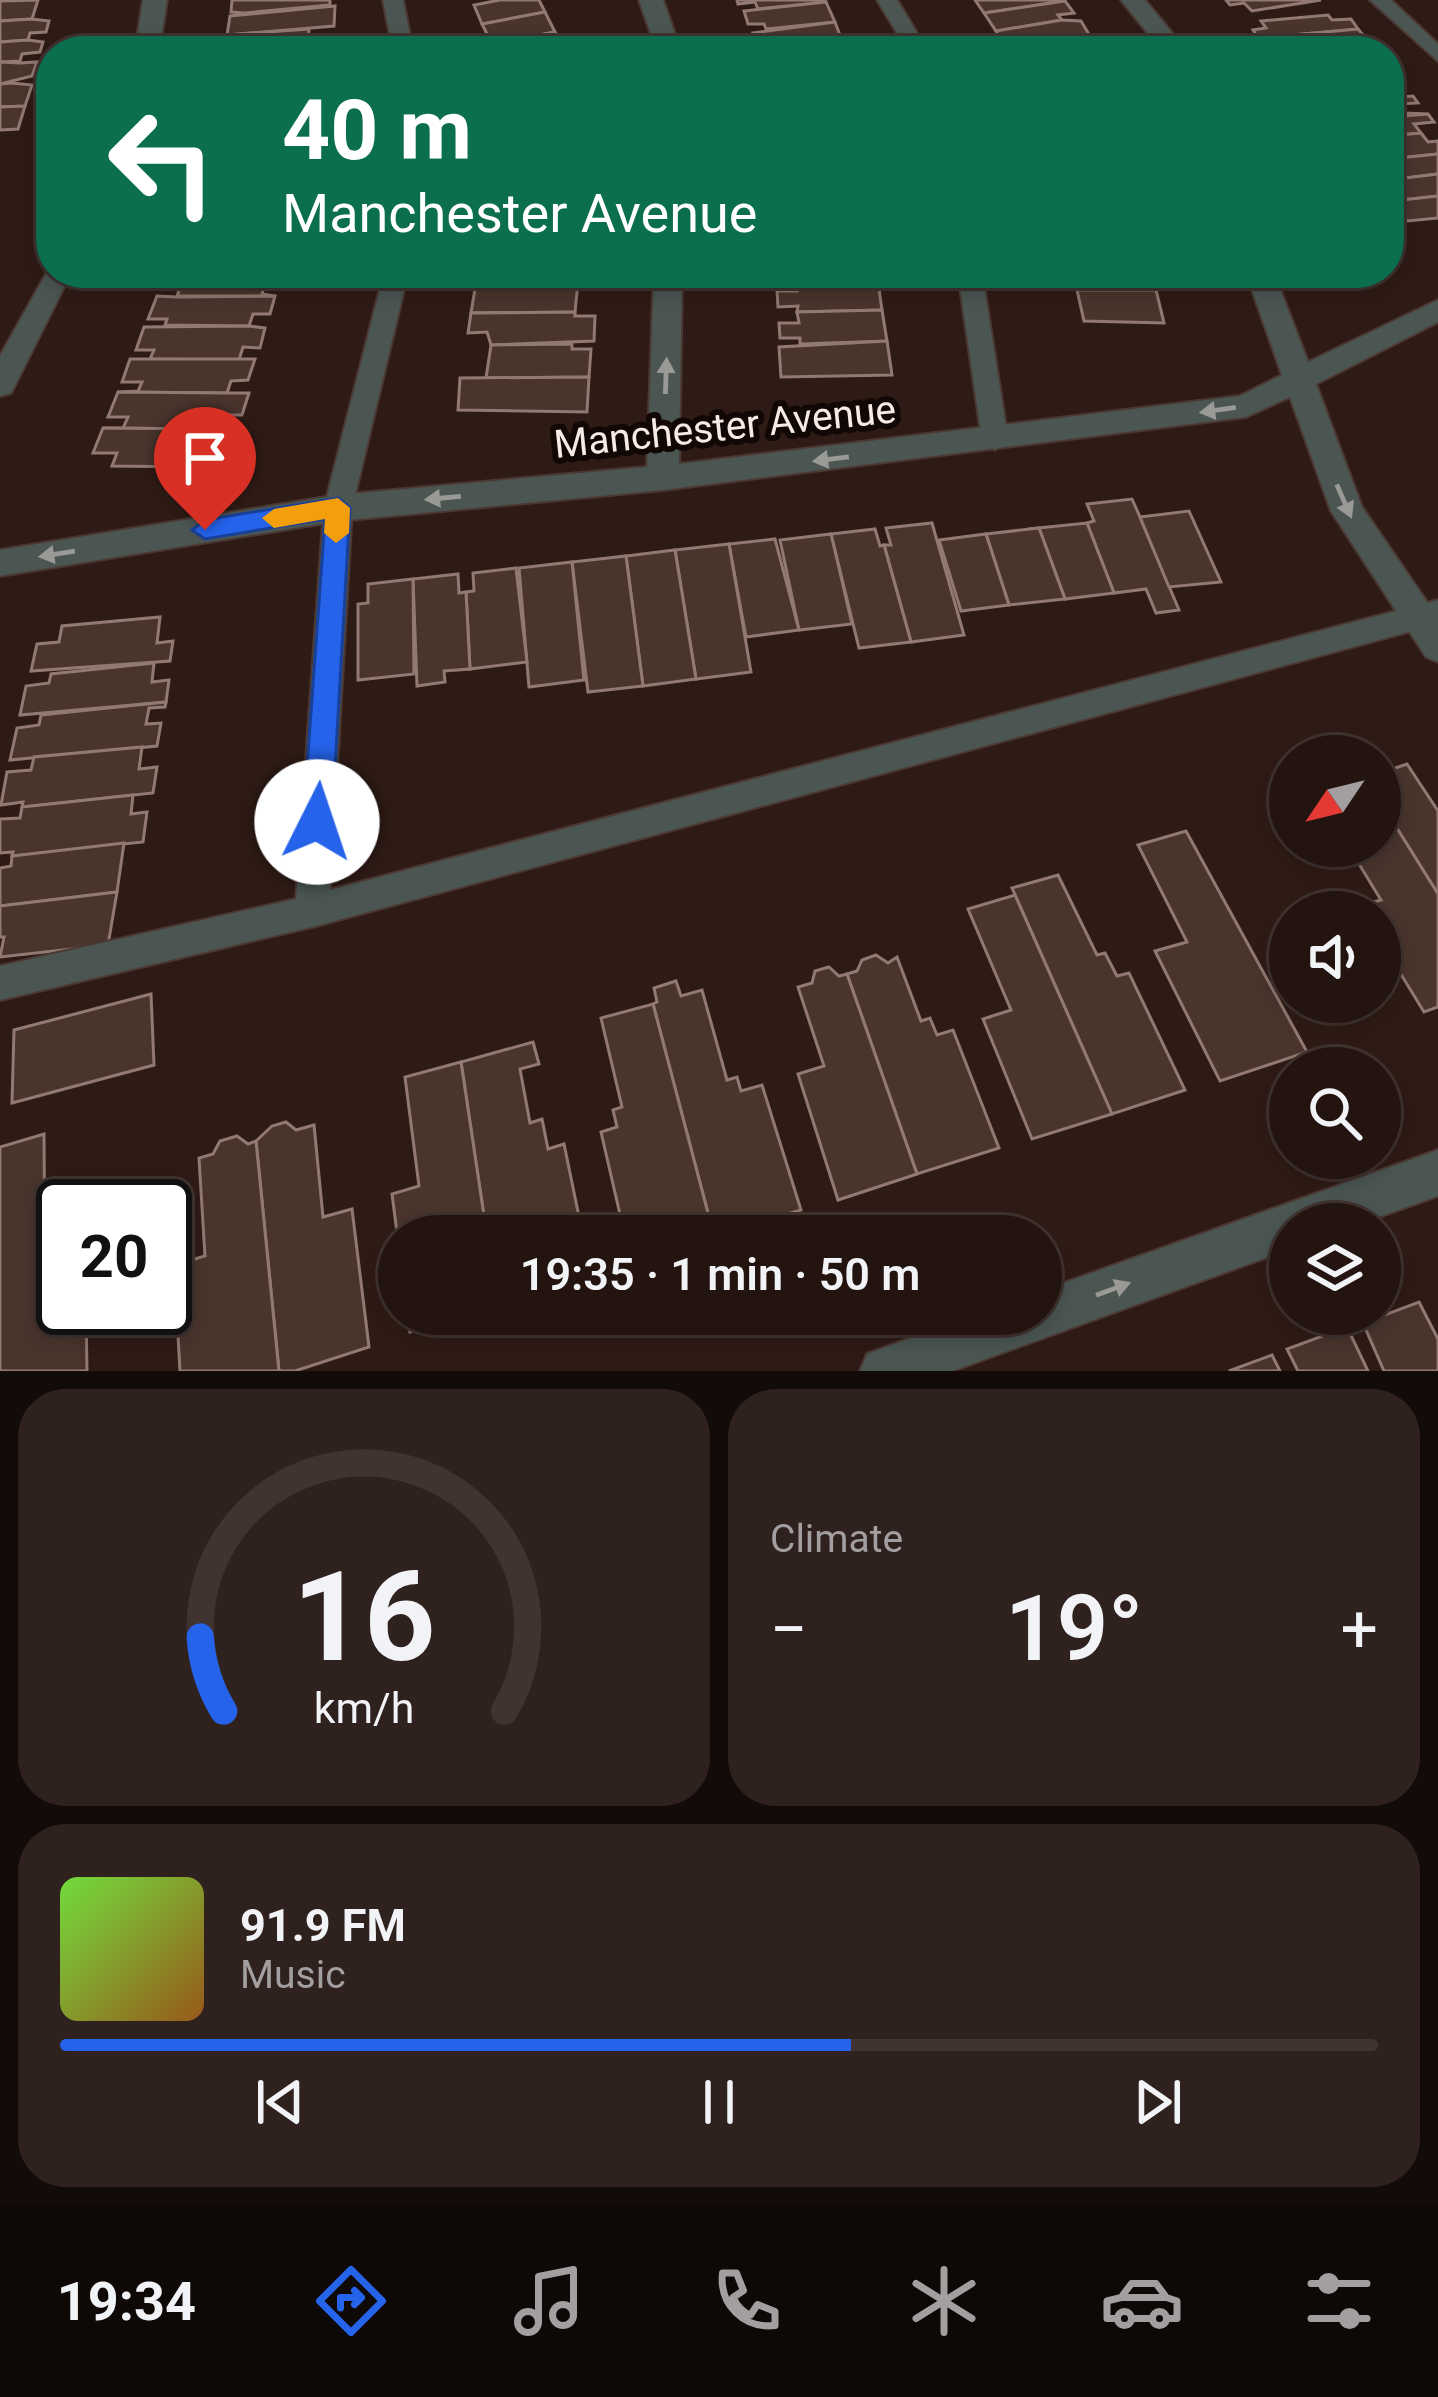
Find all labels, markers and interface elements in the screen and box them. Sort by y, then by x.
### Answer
text: 40 m [282,81,472,180]
icon: left [84,84,240,240]
text: Manchester Avenue [282,182,757,245]
one-way arrow [656,356,675,394]
street label: Manchester Avenue [552,386,898,468]
one-way arrow [1199,401,1236,420]
pin [154,407,256,530]
icon: arrive [172,425,238,491]
one-way arrow [812,449,849,468]
one-way arrow [1335,483,1354,519]
one-way arrow [424,489,461,508]
one-way arrow [38,545,76,563]
north arrow [1269,735,1401,867]
map controls [1269,735,1401,1335]
position arrow [254,759,380,885]
button: sound [1269,891,1401,1023]
button: search [1269,1047,1401,1179]
speed limit sign: 20 [36,1179,192,1335]
button: layers [1269,1203,1401,1335]
text: 19:35 · 1 min · 50 m [520,1248,920,1301]
one-way arrow [1095,1279,1131,1297]
text: Climate [770,1516,903,1562]
text: 16 [292,1544,436,1690]
text: 19° [1005,1577,1143,1682]
text: − [770,1591,808,1668]
text: + [1341,1591,1378,1668]
text: km/h [314,1682,414,1732]
text: 91.9 FM [240,1899,406,1952]
text: Music [240,1952,346,1998]
icon: previous [247,2069,313,2135]
icon: pause [686,2069,752,2135]
icon: next [1125,2069,1191,2135]
icon: directions [309,2259,393,2343]
icon: music [507,2259,591,2343]
icon: phone [705,2259,789,2343]
icon: climate [902,2259,986,2343]
icon: car [1100,2259,1184,2343]
icon: filters [1297,2259,1381,2343]
text: 19:34 [57,2270,196,2333]

